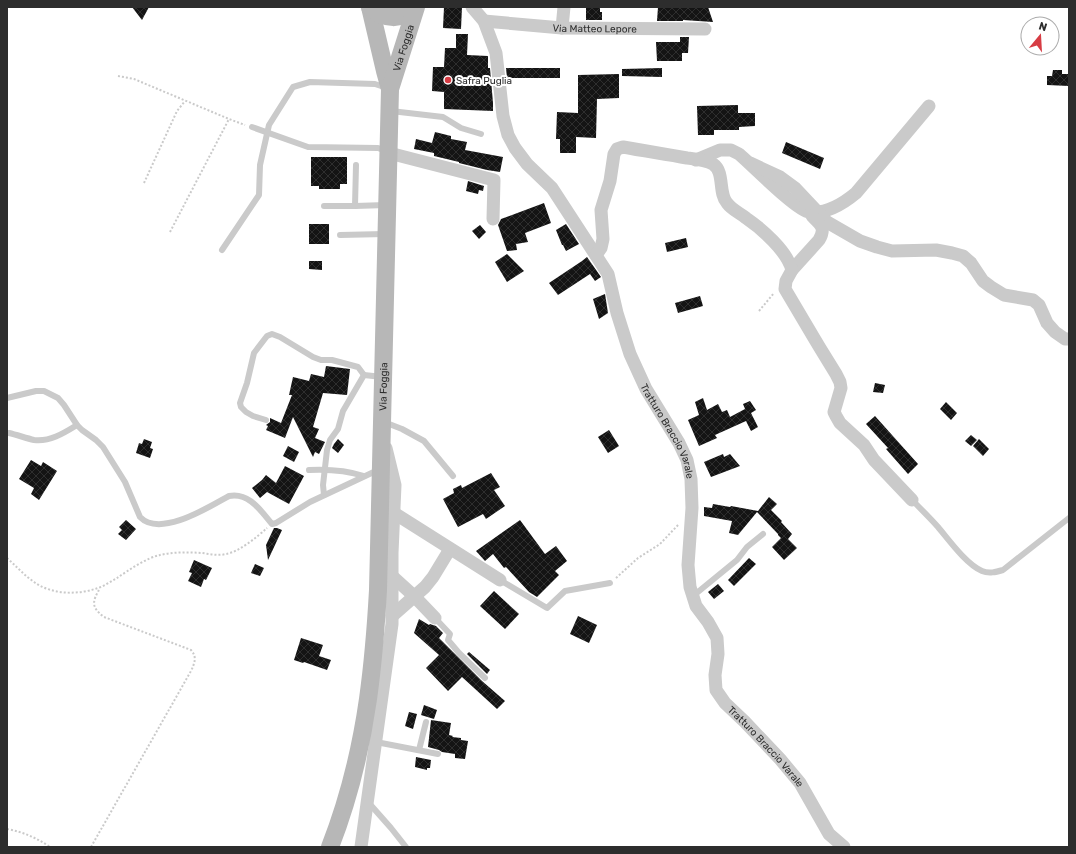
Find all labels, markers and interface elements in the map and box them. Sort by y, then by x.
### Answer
north arrow [1020,16,1060,56]
text: N [1037,20,1049,34]
street label: Via Matteo Lepore [552,22,637,36]
street label: Via Foggia [391,23,417,73]
marker: Safra Puglia [443,75,453,85]
place label: Safra Puglia [456,75,512,87]
street label: Via Foggia [377,362,390,411]
street label: Tratturo Braccio Varale [637,382,696,480]
street label: Tratturo Braccio Varale [725,704,806,789]

